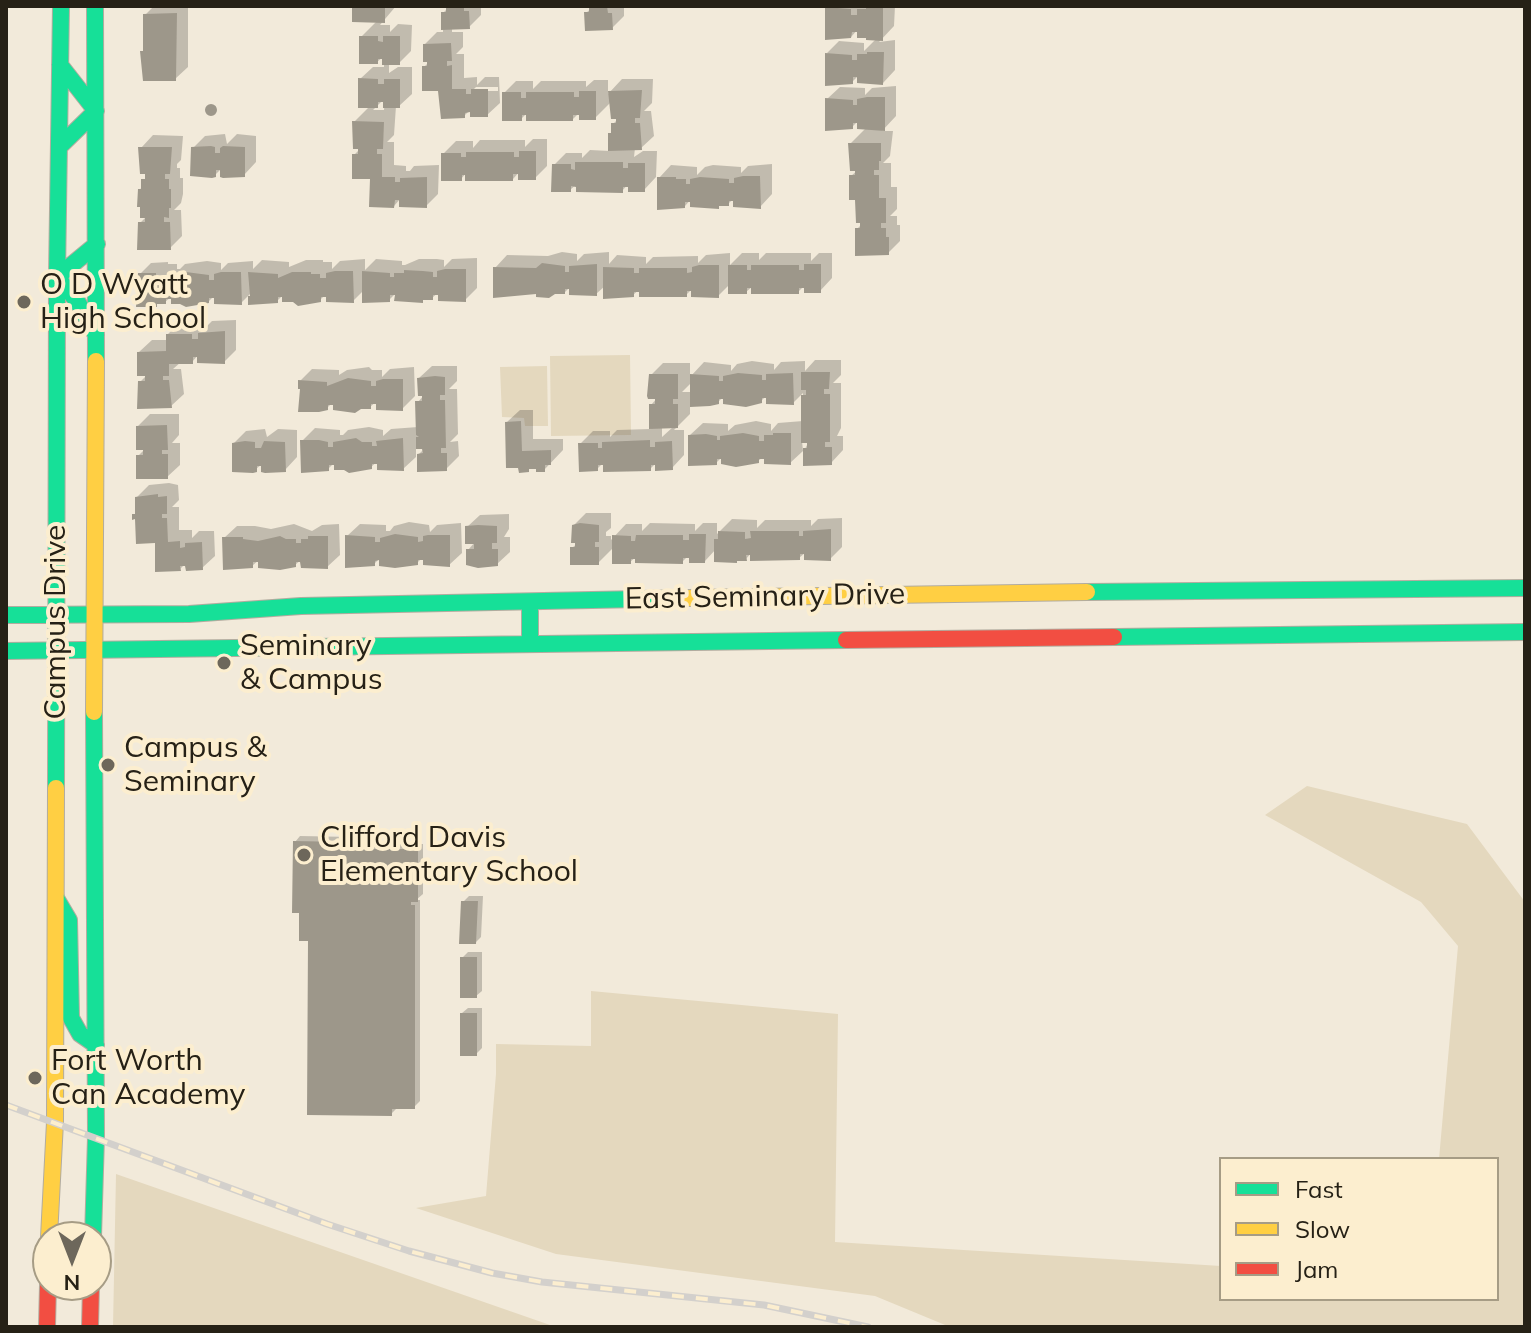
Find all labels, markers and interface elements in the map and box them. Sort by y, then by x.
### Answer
place label: O D Wyatt High School [40,267,206,338]
marker: O D Wyatt High School [15,293,33,311]
street label: Campus Drive [38,525,74,719]
street label: East Seminary Drive [624,577,906,617]
place label: Seminary & Campus [240,628,383,698]
marker: Seminary & Campus [215,654,233,672]
place label: Campus & Seminary [124,730,267,800]
marker: Campus & Seminary [99,756,117,774]
place label: Clifford Davis Elementary School [320,820,578,890]
marker: Clifford Davis Elementary School [295,846,313,864]
place label: Fort Worth Can Academy [51,1043,246,1114]
marker: Fort Worth Can Academy [26,1069,44,1087]
legend [1219,1157,1499,1301]
text: Fast [1295,1174,1343,1204]
text: Slow [1295,1214,1350,1244]
north arrow [32,1221,112,1301]
text: Jam [1295,1254,1338,1284]
text: N [64,1269,80,1297]

